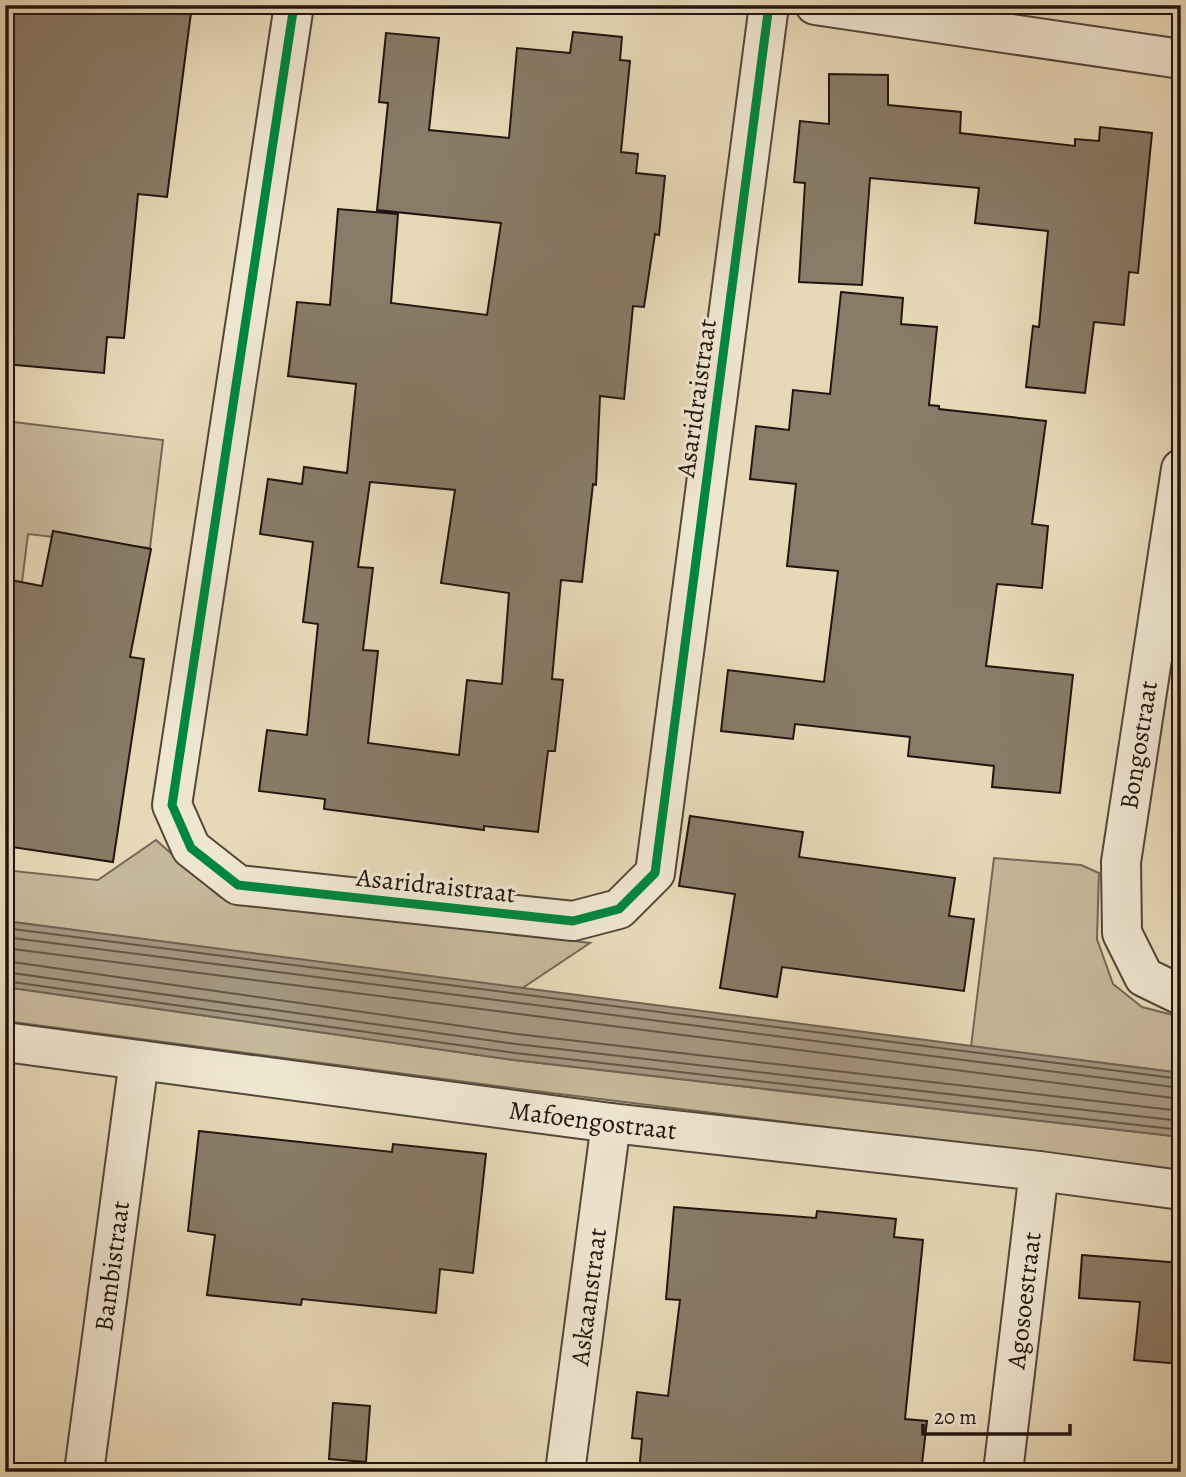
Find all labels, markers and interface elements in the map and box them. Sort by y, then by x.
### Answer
street label: Asaridraistraat [668,316,725,481]
street label: Bongostraat [1111,678,1166,812]
street label: Asaridraistraat [354,860,518,911]
street label: Mafoengostraat [507,1093,679,1148]
street label: Bambistraat [86,1198,138,1333]
street label: Askaanstraat [562,1225,615,1368]
street label: Agosoestraat [998,1229,1050,1372]
scale bar [923,1393,1070,1437]
text: 20 m [934,1403,977,1431]

